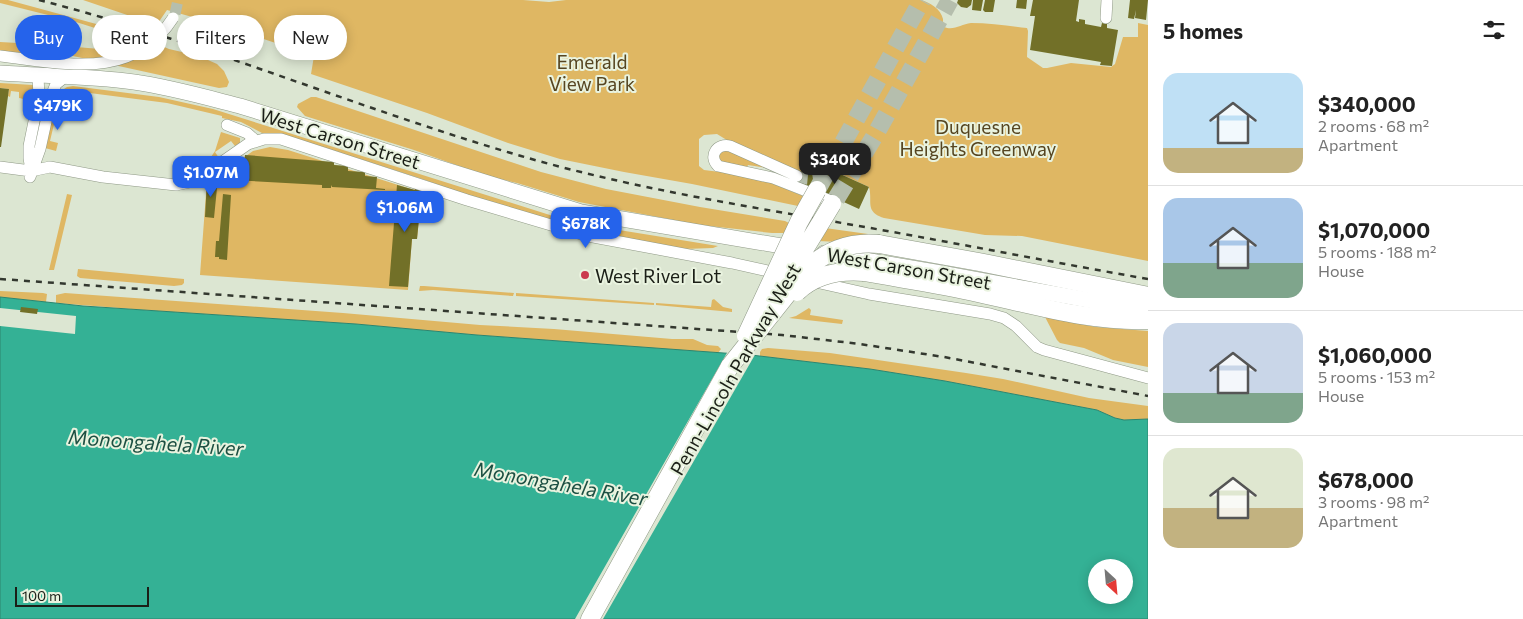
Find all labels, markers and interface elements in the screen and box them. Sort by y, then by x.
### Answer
chip: Buy [15,15,82,60]
chip: Rent [92,15,167,60]
chip: Filters [177,15,264,60]
chip: New [274,15,347,60]
icon: filters [1480,16,1508,44]
text: 5 homes [1163,18,1243,43]
park label: Emerald View Park [549,50,635,95]
pin: $479K [23,88,93,131]
text: $340,000 [1318,91,1416,116]
icon: home [1203,93,1263,153]
text: $479K [34,95,82,114]
street label: West Carson Street [257,103,423,173]
park label: Duquesne Heights Greenway [900,115,1057,160]
text: 2 rooms · 68 m² [1318,116,1429,135]
text: Apartment [1318,135,1398,154]
pin: $340K [800,142,870,185]
text: $340K [810,149,860,168]
pin: $1.07M [170,156,252,198]
text: $1.07M [183,162,239,181]
pin: $1.06M [364,190,446,233]
text: $1.06M [377,197,433,216]
pin: $678K [551,206,621,249]
text: $678K [562,213,610,232]
text: $1,070,000 [1318,217,1430,242]
icon: home [1203,218,1263,278]
street label: West Carson Street [825,242,993,294]
text: 5 rooms · 188 m² [1318,242,1436,261]
street label: Penn-Lincoln Parkway West [665,259,805,479]
text: House [1318,261,1364,280]
place label: West River Lot [595,264,721,287]
marker: West River Lot [579,269,591,281]
text: $1,060,000 [1318,342,1432,367]
icon: home [1203,343,1263,403]
text: 5 rooms · 153 m² [1318,367,1435,386]
text: House [1318,386,1364,405]
water label: Monongahela River [68,424,245,460]
water label: Monongahela River [472,456,651,510]
text: $678,000 [1318,467,1414,492]
icon: home [1203,468,1263,528]
text: 3 rooms · 98 m² [1318,492,1429,511]
text: Apartment [1318,511,1398,530]
north arrow [1088,559,1132,604]
map controls [1088,559,1133,604]
scale bar [15,584,149,607]
text: 100 m [22,587,61,604]

